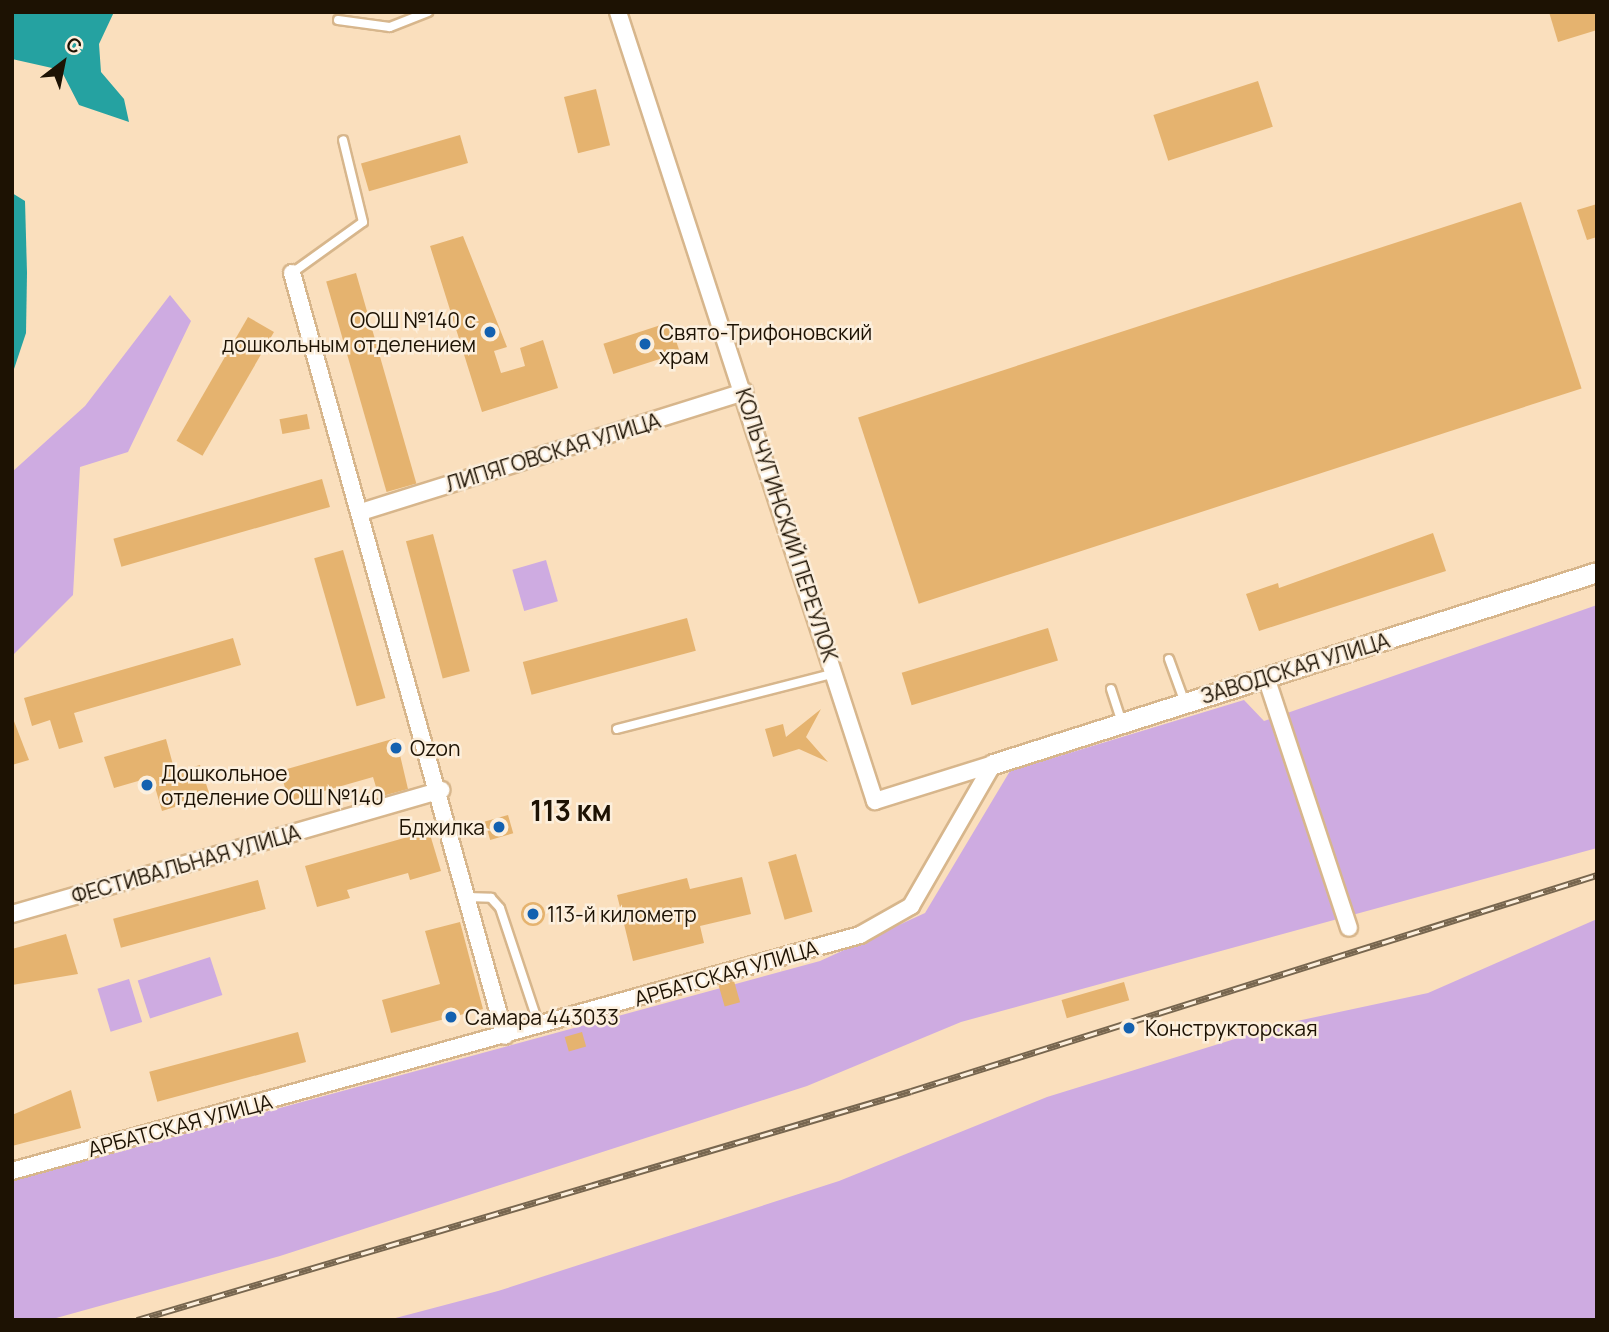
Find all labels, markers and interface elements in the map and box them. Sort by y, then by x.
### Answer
north arrow [28,28,98,98]
text: С [61,30,87,60]
place label: ООШ №140 с дошкольным отделением [222,307,476,357]
place label: Свято-Трифоновский храм [659,319,872,369]
marker: ООШ №140 с дошкольным отделением [482,324,498,340]
marker: Свято-Трифоновский храм [637,336,653,352]
street label: КОЛЬЧУГИНСКИЙ ПЕРЕУЛОК [731,385,843,665]
street label: ЛИПЯГОВСКАЯ УЛИЦА [443,407,663,497]
street label: ЗАВОДСКАЯ УЛИЦА [1197,627,1393,709]
place label: Ozon [410,735,460,761]
marker: Ozon [388,740,404,756]
place label: Дошкольное отделение ООШ №140 [161,760,384,810]
marker: Дошкольное отделение ООШ №140 [139,777,155,793]
district label: 113 км [530,793,612,827]
place label: Бджилка [399,814,485,840]
street label: ФЕСТИВАЛЬНАЯ УЛИЦА [69,819,303,909]
marker: Бджилка [491,819,507,835]
place label: 113-й километр [547,901,697,927]
marker: 113-й километр [525,906,541,922]
street label: АРБАТСКАЯ УЛИЦА [631,935,821,1011]
place label: Самара 443033 [465,1004,619,1030]
marker: Самара 443033 [443,1009,459,1025]
place label: Конструкторская [1145,1015,1318,1041]
marker: Конструкторская [1119,1018,1139,1038]
street label: АРБАТСКАЯ УЛИЦА [85,1088,275,1162]

